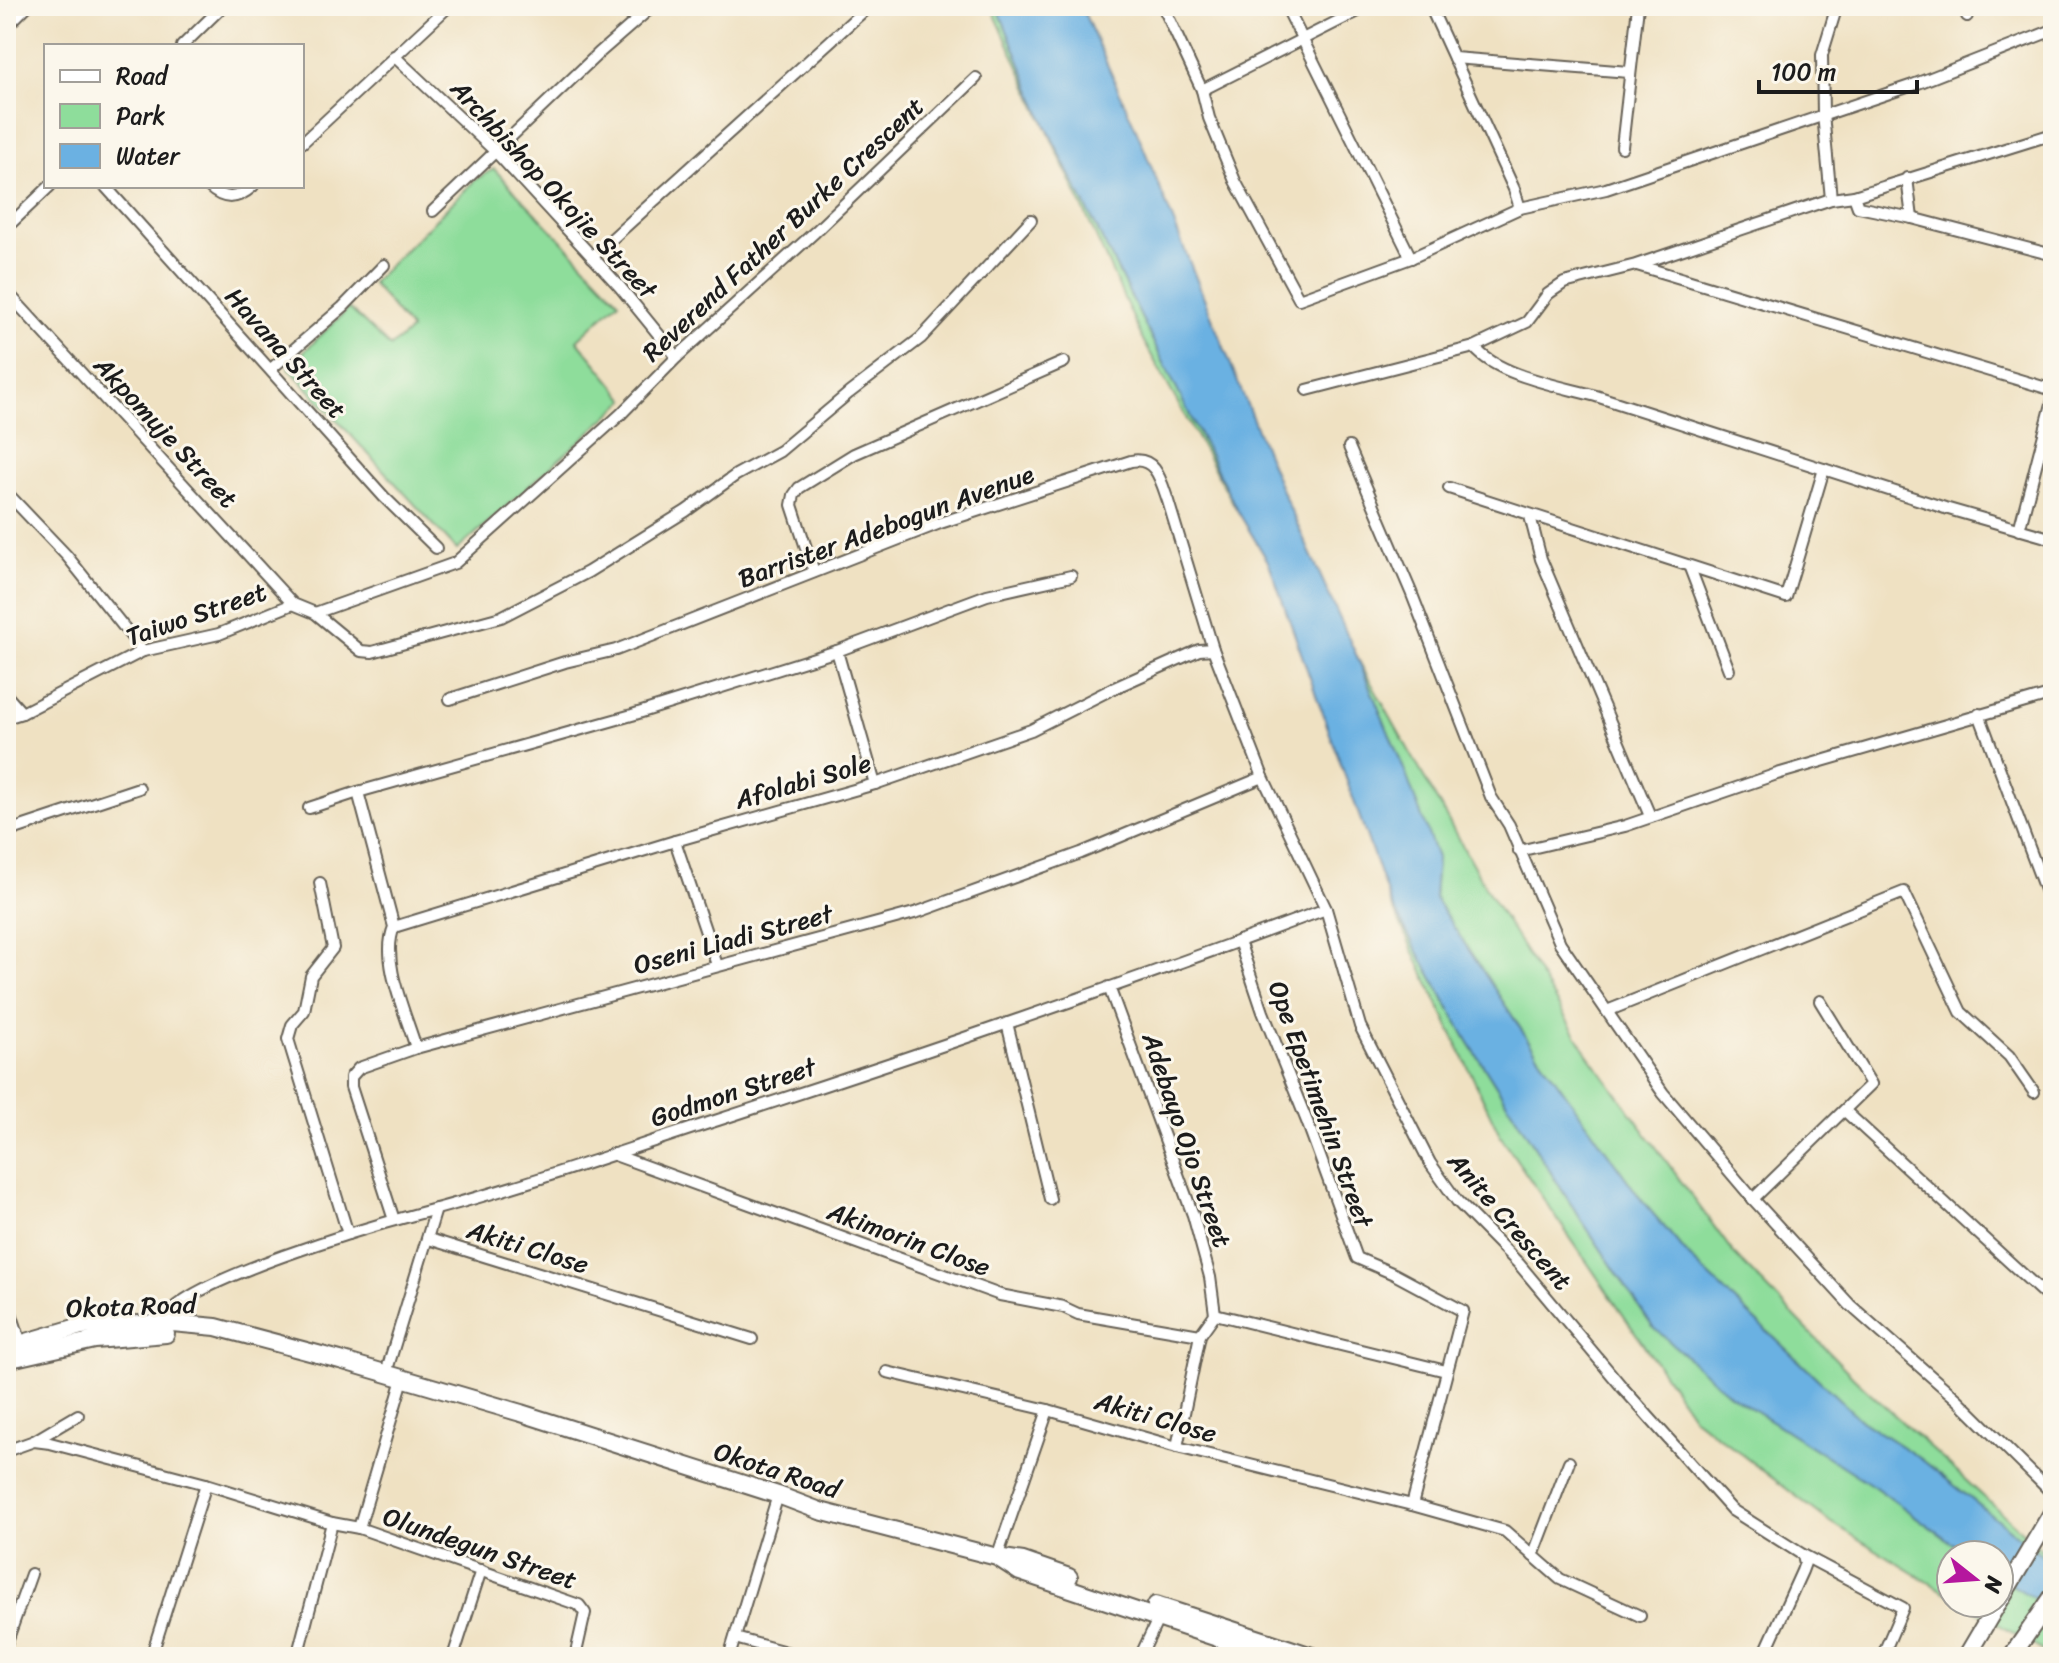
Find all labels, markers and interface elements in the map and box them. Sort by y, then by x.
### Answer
legend [44,44,304,188]
scale bar [1759,44,1917,94]
text: 100 m [1771,51,1836,93]
text: Road [116,55,170,97]
street label: Archbishop Okojie Street [438,67,670,311]
street label: Reverend Father Burke Crescent [631,85,935,373]
text: Park [116,95,165,137]
text: Water [116,135,181,177]
street label: Havana Street [213,276,359,430]
street label: Akpomuje Street [82,344,250,519]
street label: Barrister Adebogun Avenue [731,451,1041,601]
street label: Taiwo Street [119,568,273,660]
street label: Afolabi Sole [728,740,877,823]
street label: Oseni Liadi Street [628,890,839,988]
street label: Ope Epetimehin Street [1255,974,1388,1235]
street label: Adebayo Ojo Street [1128,1025,1245,1254]
street label: Godmon Street [644,1043,823,1140]
street label: Anite Crescent [1435,1140,1584,1301]
street label: Akimorin Close [820,1188,997,1290]
street label: Akiti Close [460,1206,595,1287]
street label: Okota Road [65,1281,199,1331]
street label: Akiti Close [1089,1377,1223,1456]
street label: Okota Road [708,1428,848,1513]
street label: Olundegun Street [377,1493,583,1603]
north arrow [1935,1539,2015,1619]
text: N [1973,1571,2015,1598]

